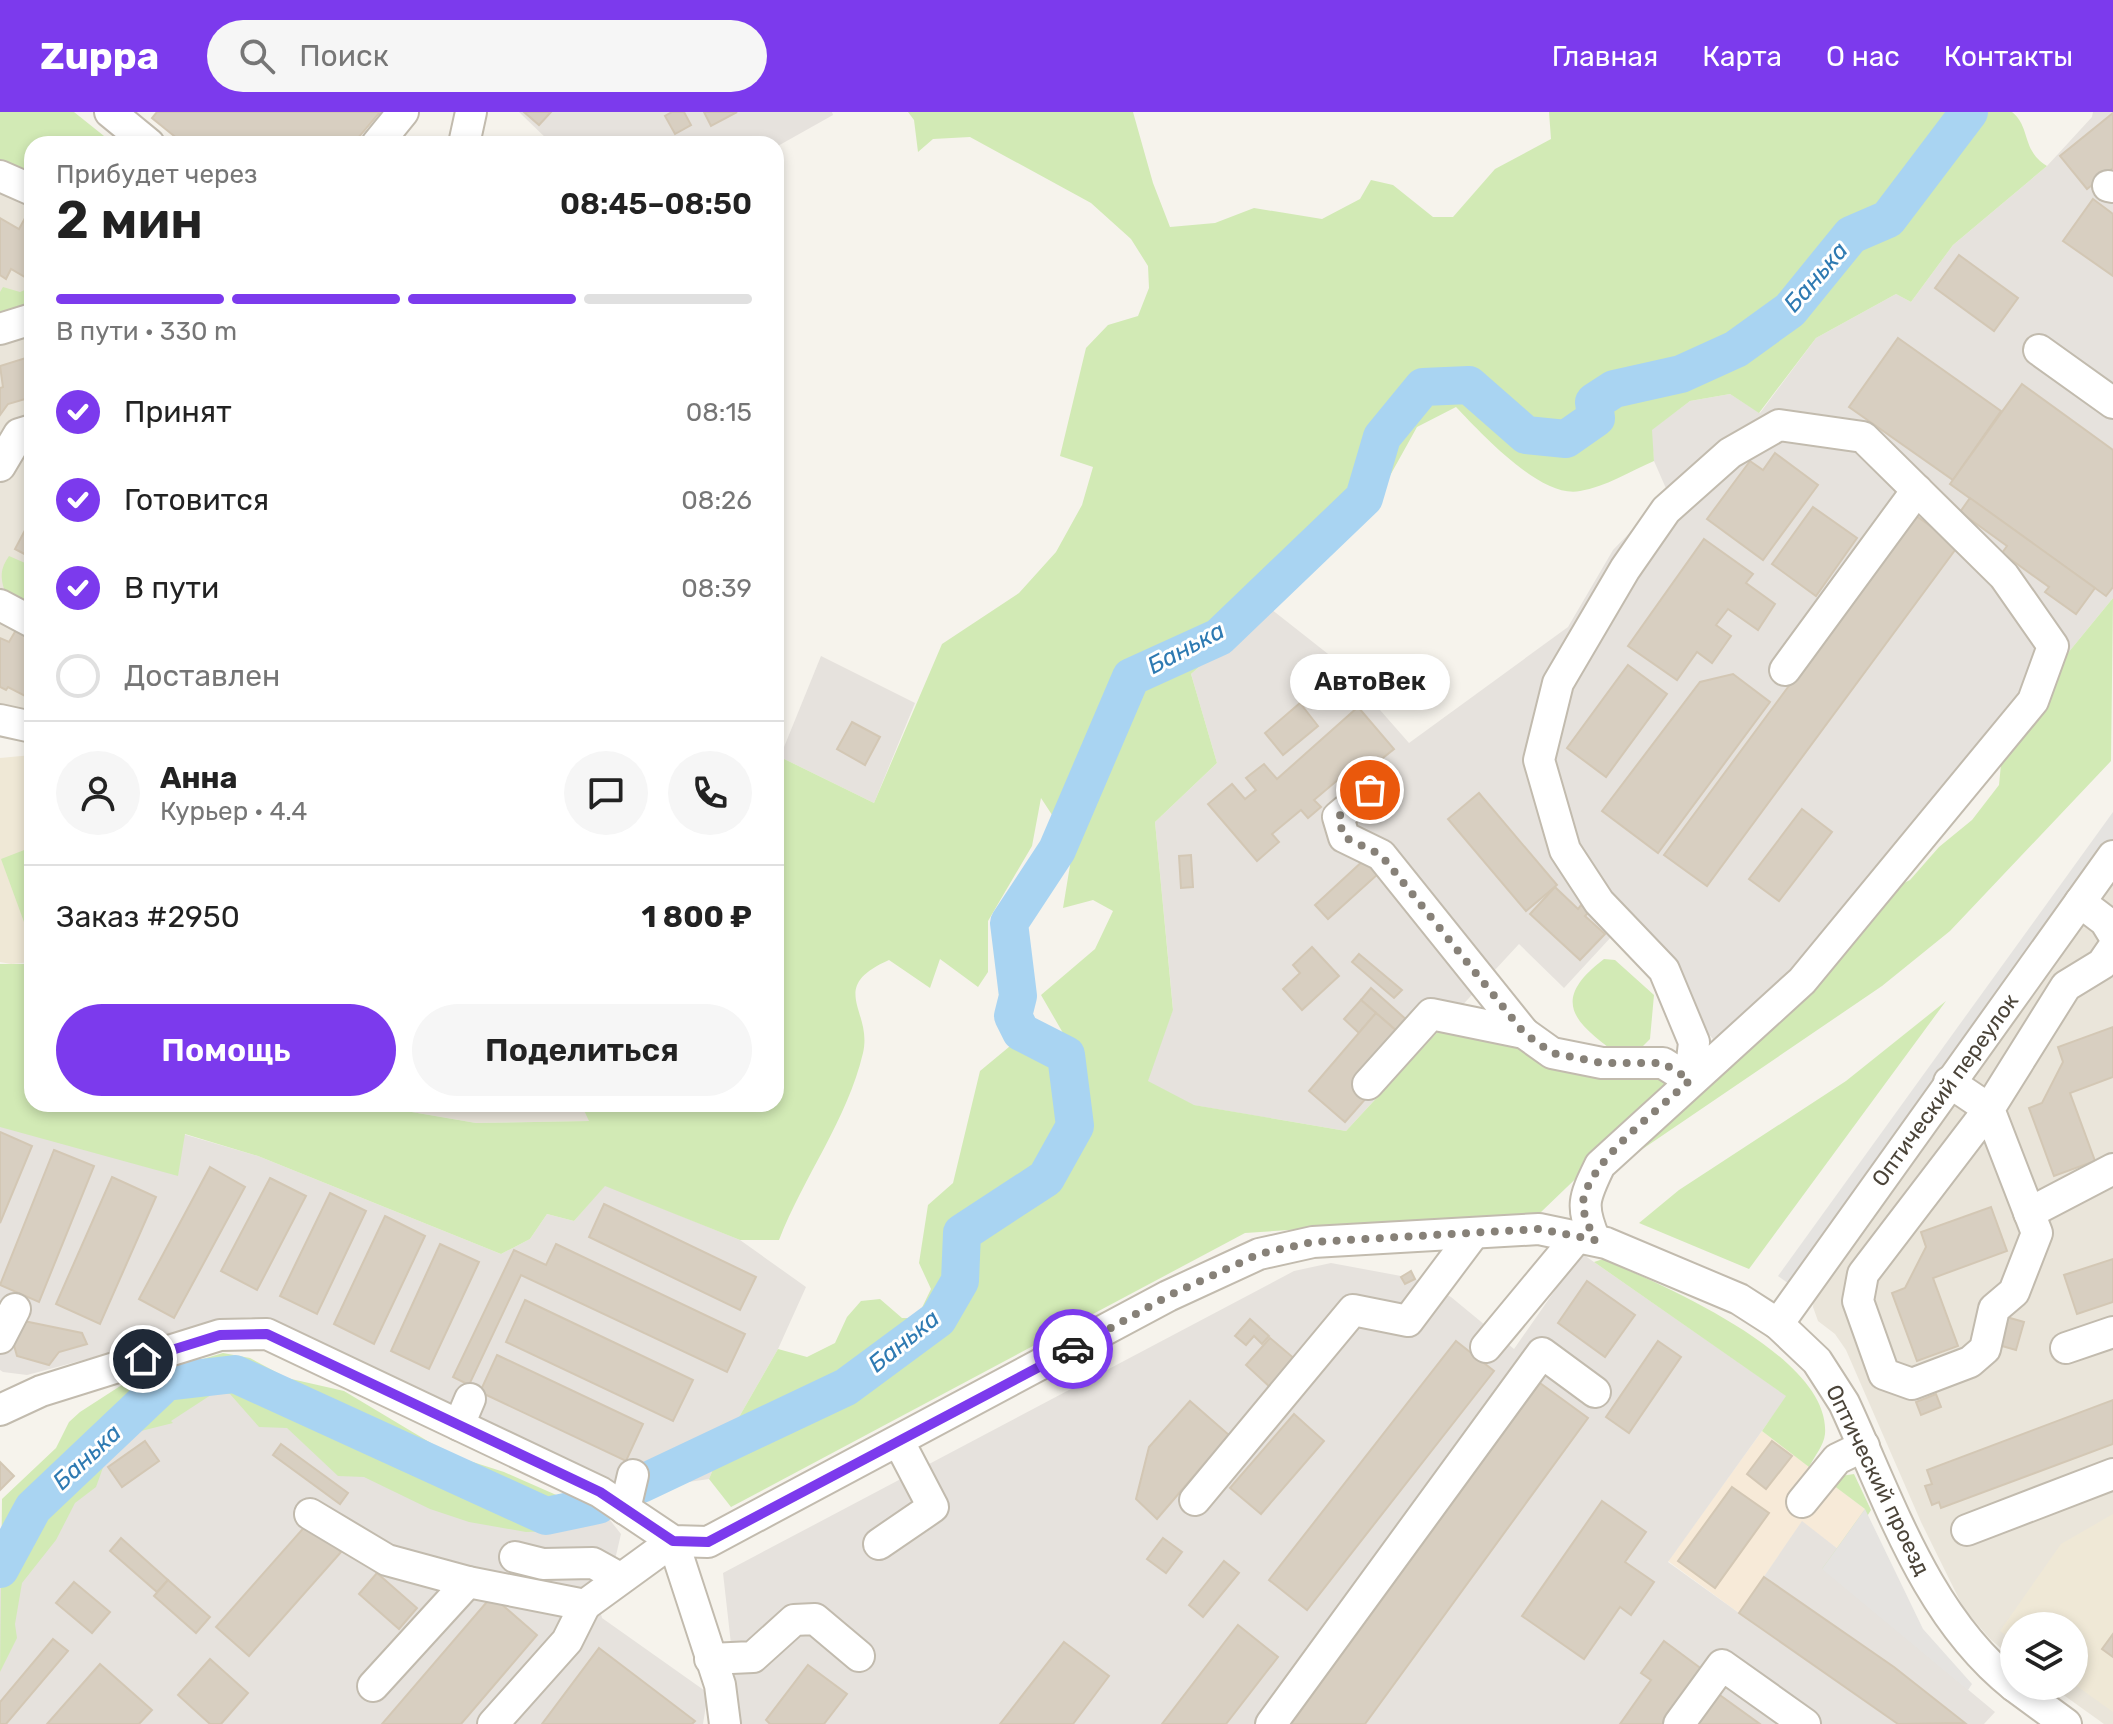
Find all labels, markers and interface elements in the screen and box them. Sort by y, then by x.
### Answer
search box [207,20,767,92]
text: Zuppa [40,33,159,79]
icon: search [235,34,279,78]
text: Поиск [299,38,389,74]
text: Главная [1552,40,1658,73]
text: Карта [1702,40,1782,73]
text: О нас [1826,40,1900,73]
text: Контакты [1944,40,2073,73]
text: Прибудет через [56,159,257,190]
text: 08:45–08:50 [560,186,752,222]
text: 2 мин [56,189,203,251]
water label: Банька [1778,237,1854,317]
text: В пути · 330 m [56,316,237,347]
icon: check [56,390,100,434]
text: Принят [124,394,232,430]
text: 08:15 [686,397,752,428]
icon: check [56,478,100,522]
text: Готовится [124,482,269,518]
text: 08:26 [681,485,752,516]
icon: check [56,566,100,610]
text: В пути [124,570,219,606]
text: 08:39 [681,573,752,604]
water label: Банька [1143,616,1229,680]
callout: АвтоВек [1290,654,1450,710]
text: Доставлен [124,658,280,694]
text: АвтоВек [1314,666,1426,697]
button: person [56,751,140,835]
button: chat [564,751,648,835]
button: phone [668,751,752,835]
pin [1336,756,1404,824]
text: Анна [160,760,237,796]
icon: bag [1348,768,1392,812]
text: Курьер · 4.4 [160,796,308,827]
text: Заказ #2950 [56,899,240,935]
text: 1 800 ₽ [642,899,752,935]
street label: Оптический переулок [1866,988,2024,1192]
button: Помощь [56,1004,396,1096]
button: Поделиться [412,1004,752,1096]
water label: Банька [863,1304,945,1378]
courier [1033,1309,1113,1389]
pin [109,1325,177,1393]
icon: car [1051,1327,1095,1371]
icon: home [121,1337,165,1381]
street label: Оптический проезд [1820,1380,1936,1580]
water label: Банька [47,1419,127,1495]
map controls [2000,1612,2088,1700]
button: layers [2000,1612,2088,1700]

